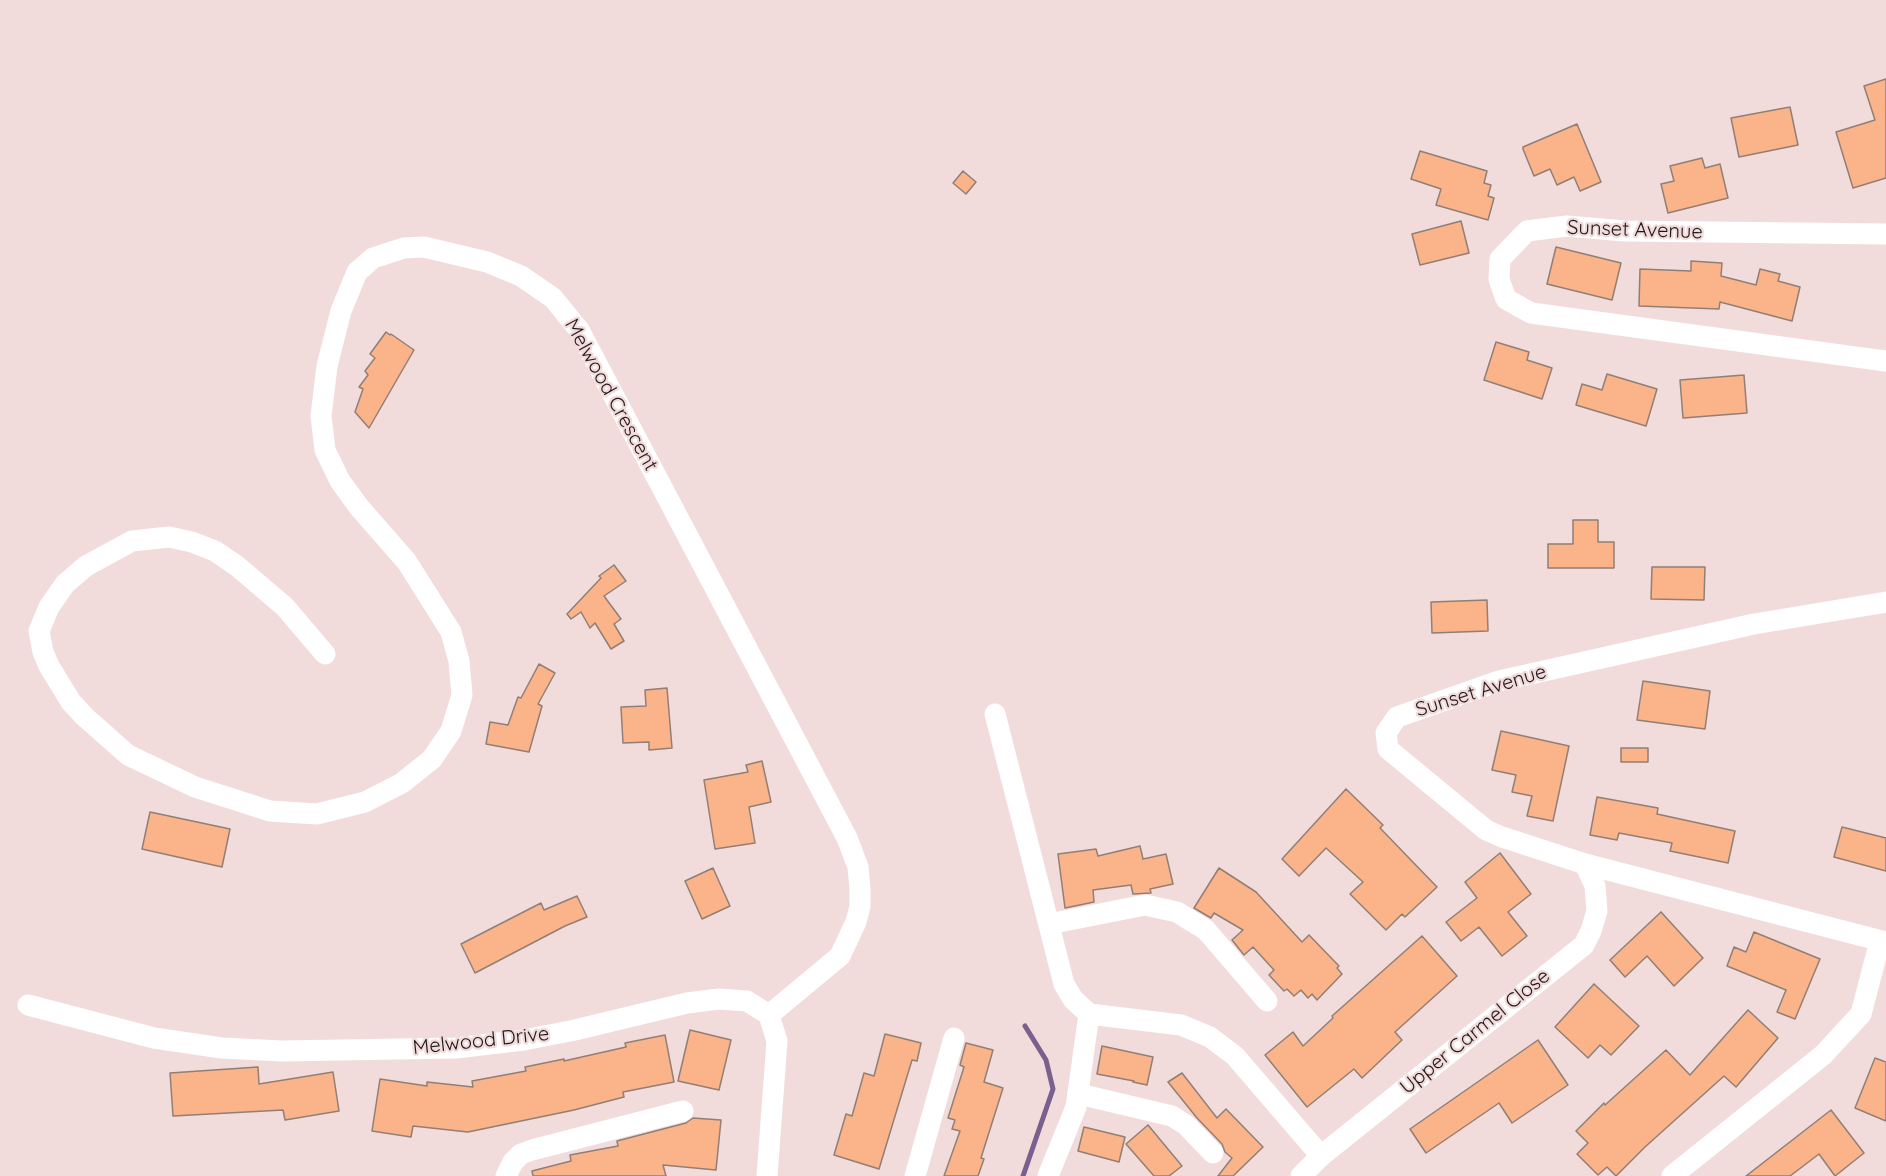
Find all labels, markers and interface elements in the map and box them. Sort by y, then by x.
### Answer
street label: Sunset Avenue [1567,216,1703,244]
street label: Melwood Crescent [559,315,663,475]
street label: Sunset Avenue [1413,660,1549,722]
street label: Upper Carmel Close [1395,964,1555,1100]
street label: Melwood Drive [412,1022,550,1060]

